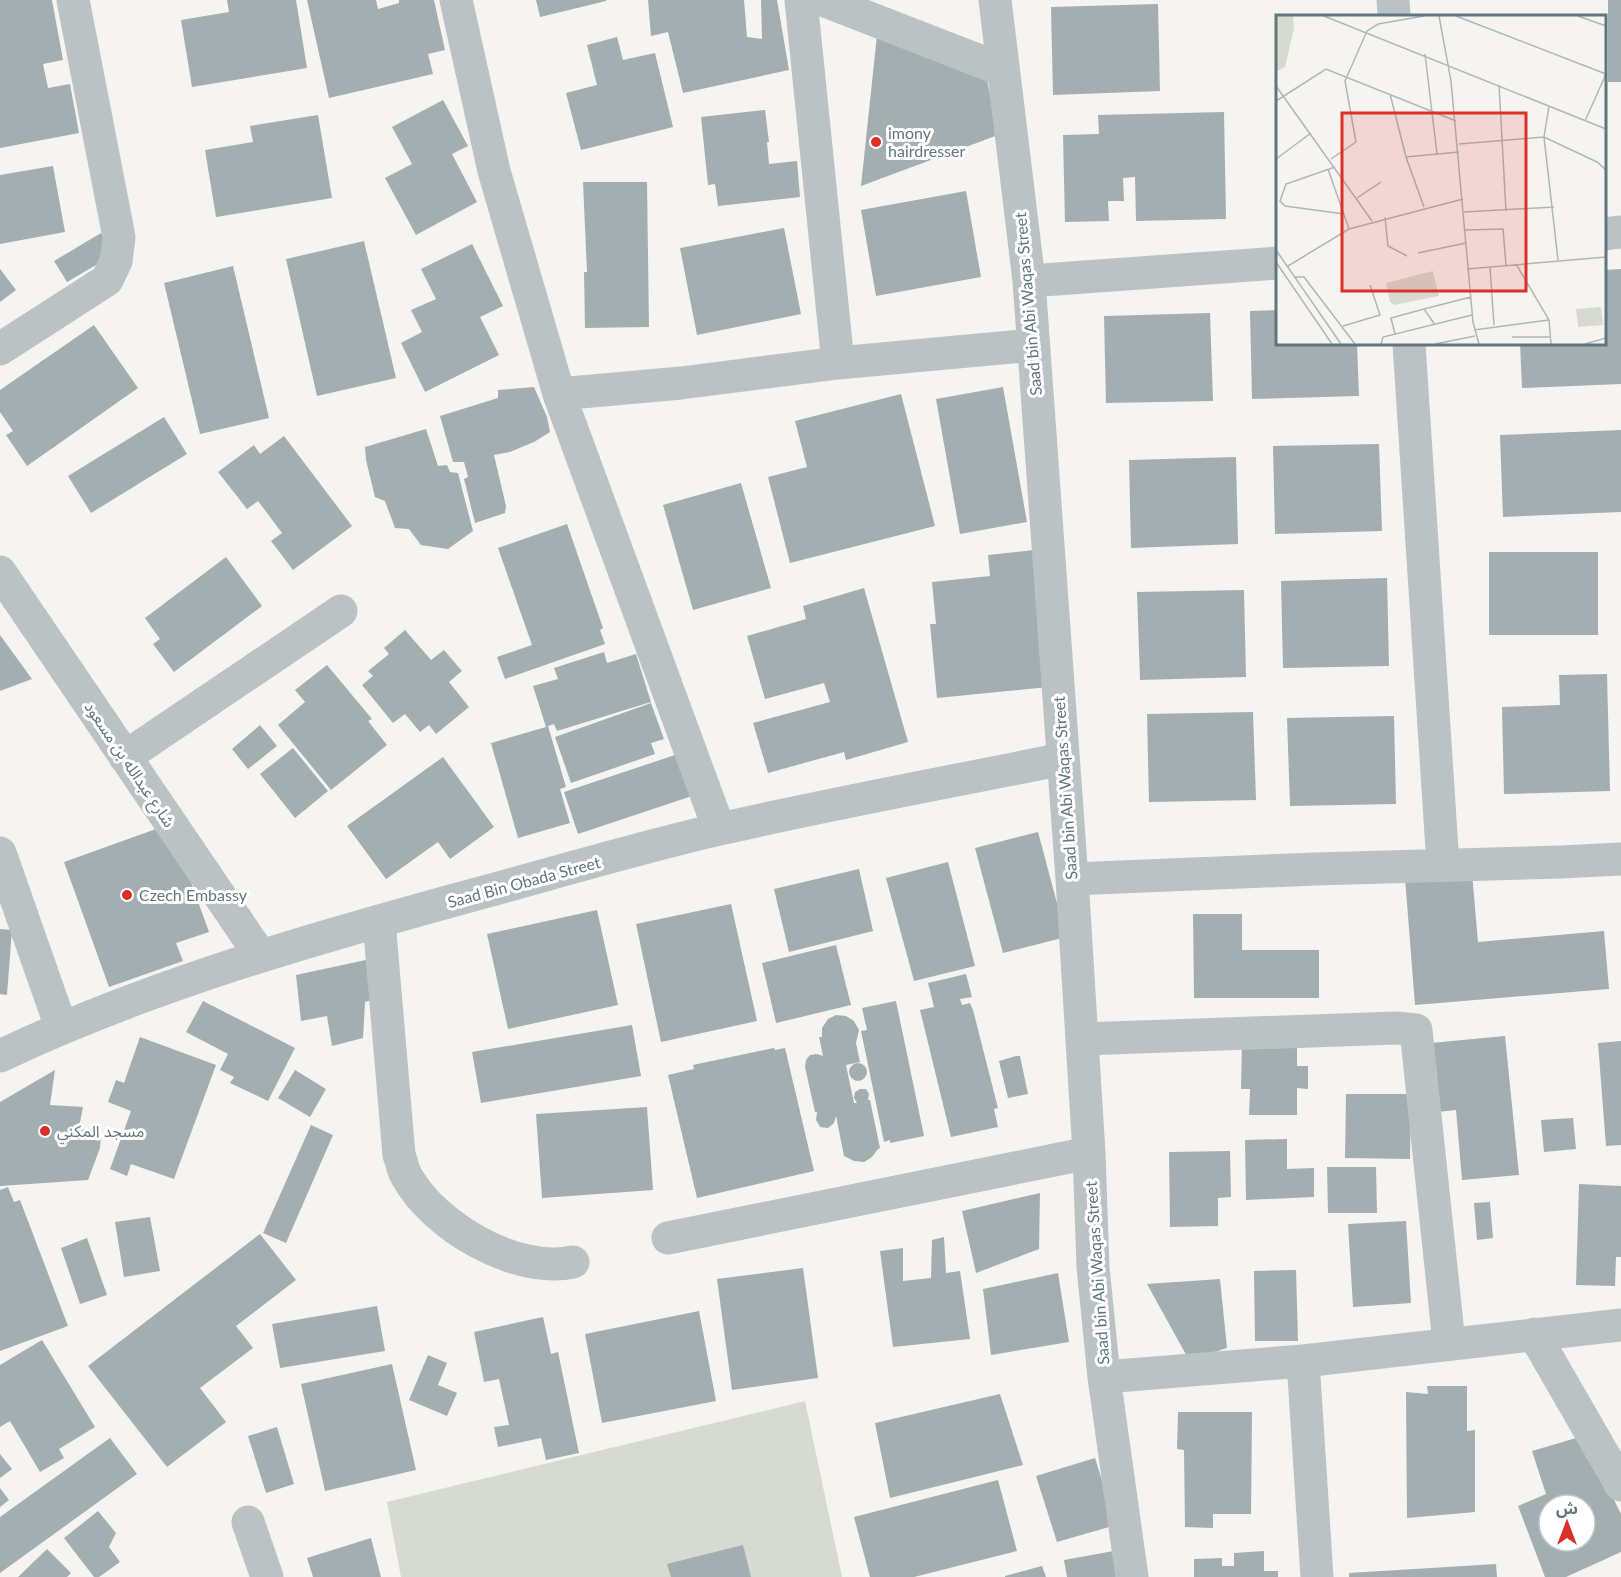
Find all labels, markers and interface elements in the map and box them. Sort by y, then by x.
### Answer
inset map [1276,15,1606,345]
place label: imony hairdresser [888,123,965,160]
marker: imony hairdresser [869,135,883,149]
street label: Saad bin Abi Waqas Street [1010,211,1045,397]
street label: Saad bin Abi Waqas Street [1049,695,1080,880]
street label: شارع عبدالله بن مسعود [78,697,180,832]
street label: Saad Bin Obada Street [445,852,603,911]
place label: Czech Embassy [139,885,248,904]
marker: Czech Embassy [120,888,134,902]
place label: مسجد المكني [57,1121,144,1144]
marker: مسجد المكني [38,1124,52,1138]
street label: Saad bin Abi Waqas Street [1081,1180,1112,1365]
north arrow [1537,1493,1597,1553]
text: ش [1556,1498,1578,1518]

